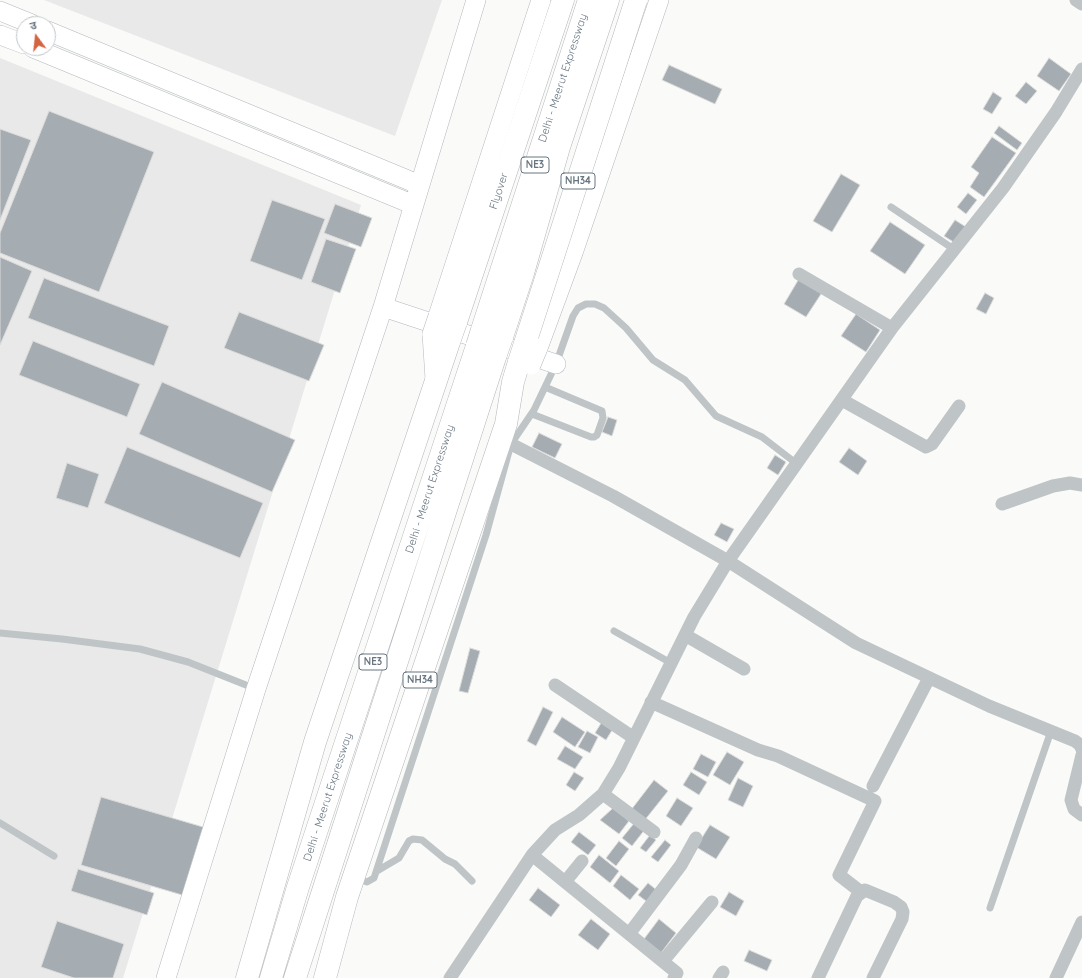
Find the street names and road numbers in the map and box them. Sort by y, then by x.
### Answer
street label: Delhi - Meerut Expressway [536,12,590,144]
road number: NE3 [521,157,549,173]
street label: Flyover [487,171,511,211]
road number: NH34 [561,173,595,189]
street label: Delhi - Meerut Expressway [403,423,457,555]
road number: NE3 [359,654,387,670]
road number: NH34 [403,672,437,688]
street label: Delhi - Meerut Expressway [301,731,355,863]

